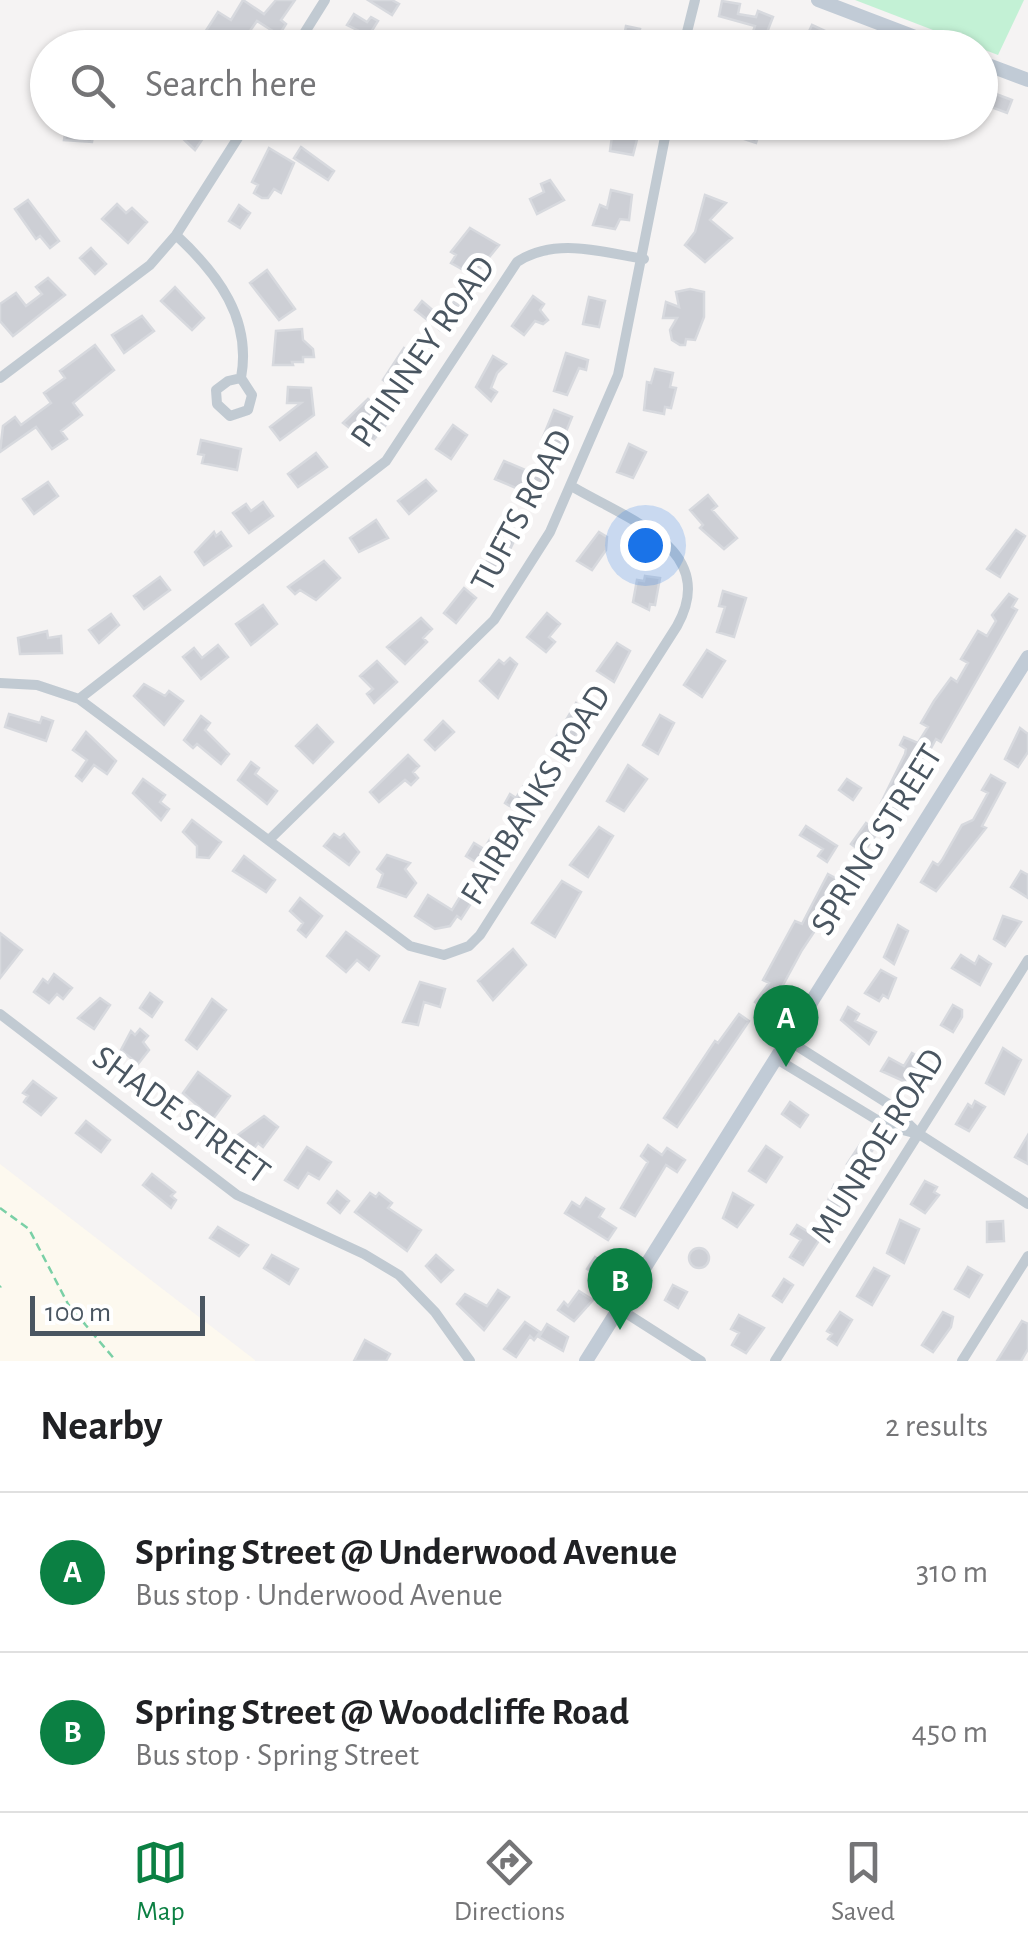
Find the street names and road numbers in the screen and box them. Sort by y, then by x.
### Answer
street label: PHINNEY ROAD [344,250,502,454]
street label: TUFTS ROAD [465,424,579,598]
street label: FAIRBANKS ROAD [455,679,617,911]
street label: SPRING STREET [805,739,949,941]
street label: SHADE STREET [86,1039,276,1191]
street label: MUNROE ROAD [805,1043,951,1249]

